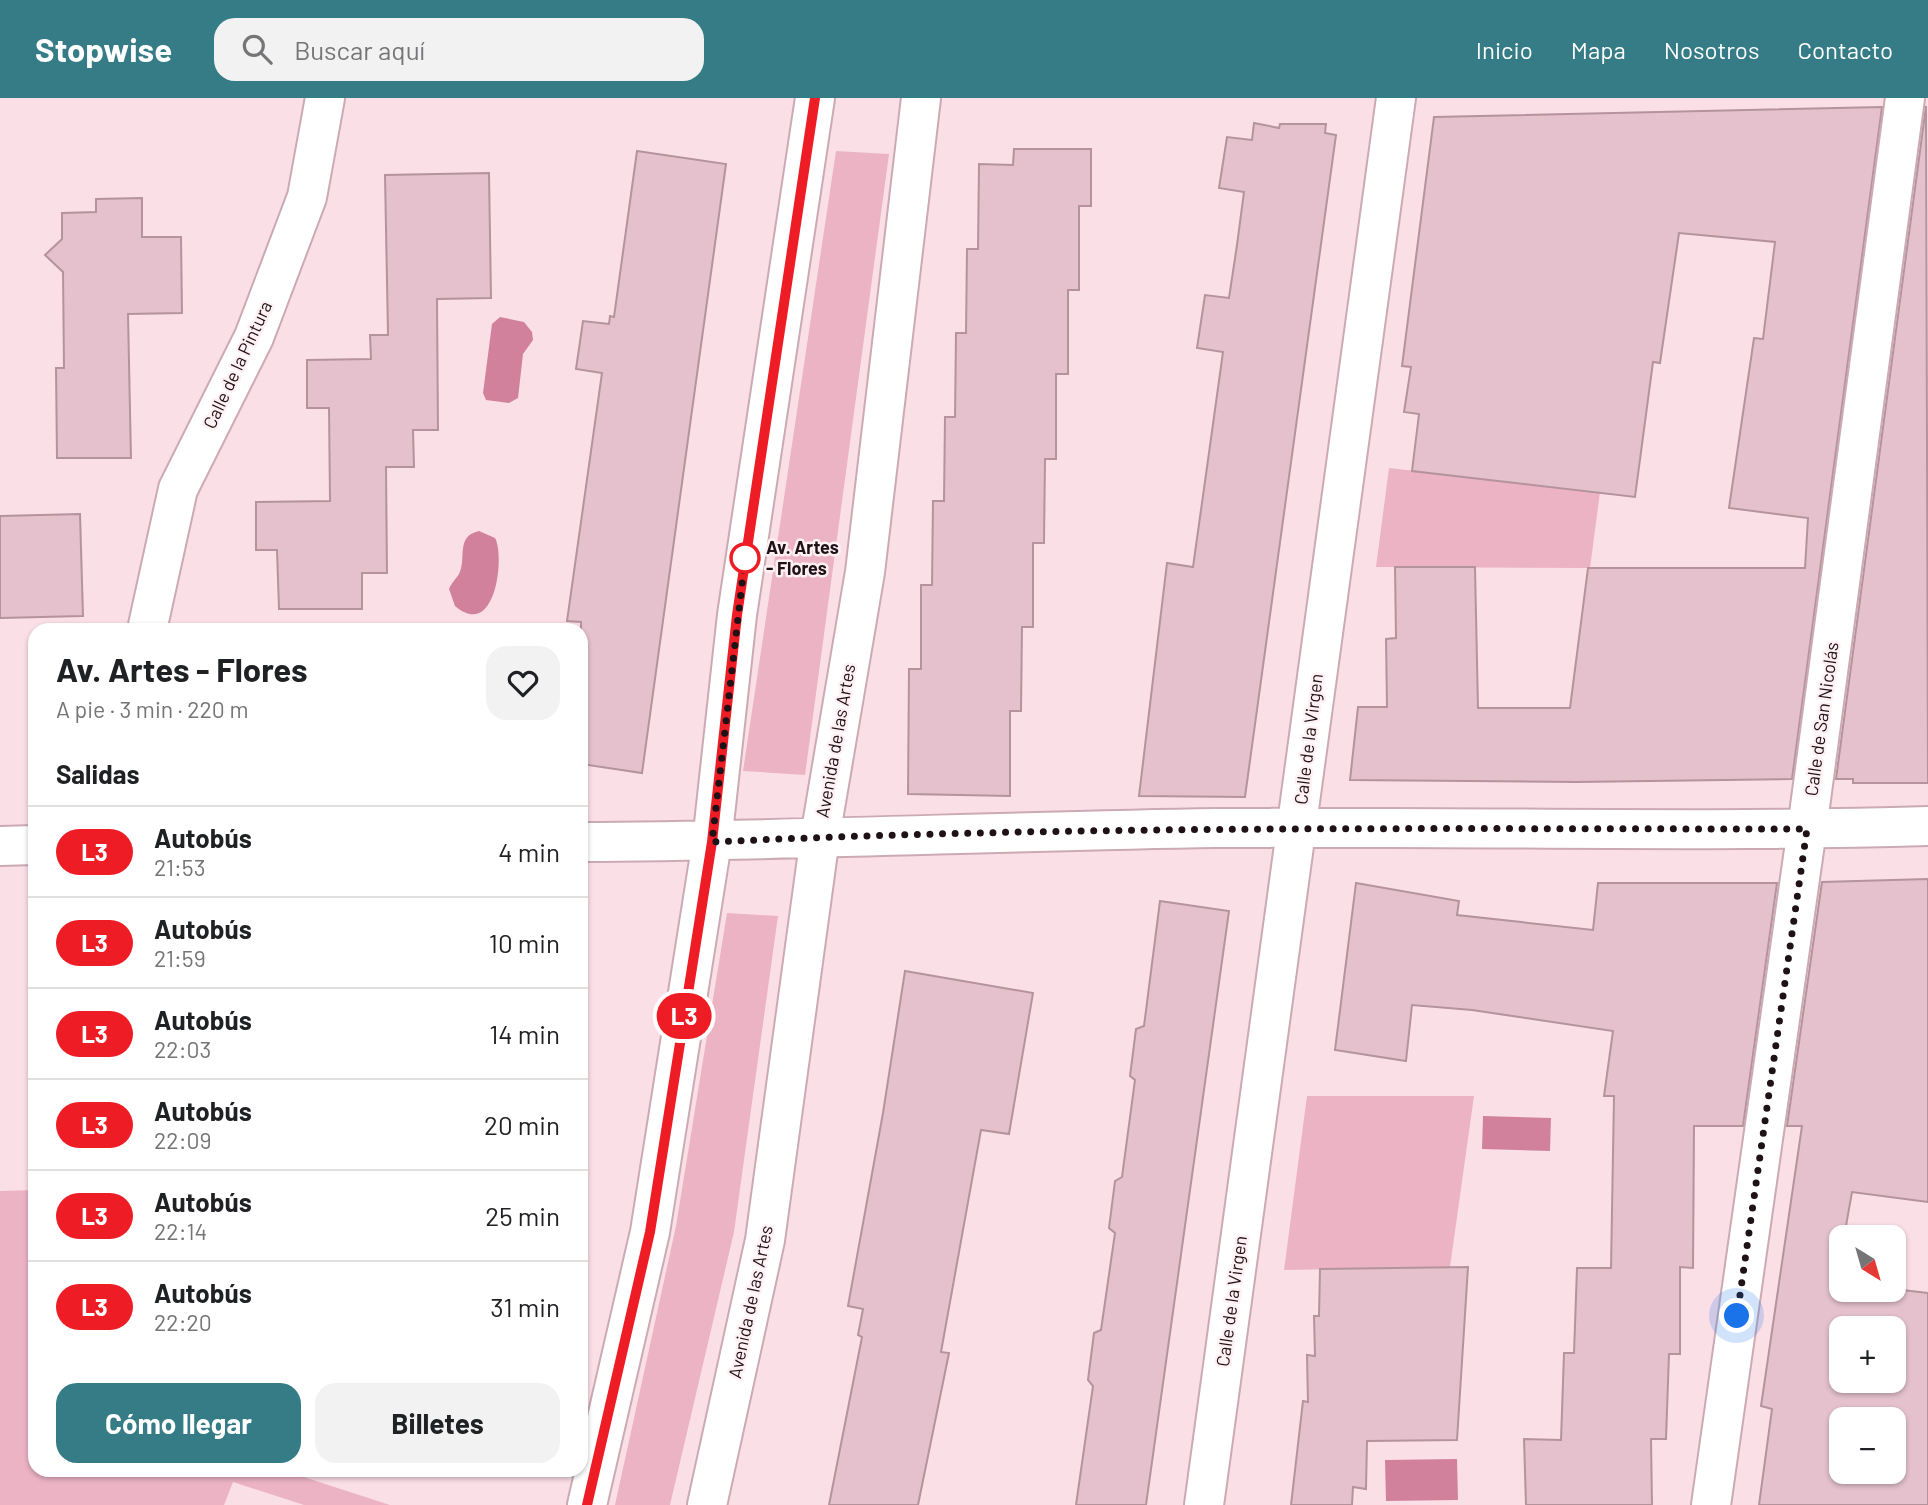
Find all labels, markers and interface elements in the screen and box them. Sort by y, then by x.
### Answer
search box [214,18,704,81]
text: Stopwise [35,29,172,69]
icon: search [238,30,276,68]
text: Buscar aquí [294,34,425,65]
text: Inicio [1476,35,1533,64]
text: Mapa [1571,35,1626,64]
text: Nosotros [1664,35,1760,64]
text: Contacto [1798,35,1893,64]
street label: Calle de la Pintura [198,297,276,432]
place label: Av. Artes - Flores [766,536,839,579]
marker: Av. Artes - Flores [730,543,760,573]
street label: Calle de San Nicolás [1799,640,1843,797]
button: heart [486,646,560,720]
text: Av. Artes - Flores [56,649,308,689]
street label: Avenida de las Artes [811,662,859,820]
street label: Calle de la Virgen [1289,672,1327,806]
text: A pie · 3 min · 220 m [56,695,248,723]
text: Salidas [56,758,140,789]
text: Autobús [154,822,252,853]
text: 4 min [498,836,560,867]
text: L3 [81,837,108,866]
text: 21:53 [154,853,206,881]
text: Autobús [154,913,252,944]
text: 10 min [489,927,560,958]
text: L3 [81,928,108,957]
text: 21:59 [154,944,206,972]
line badge: L3 [652,993,716,1039]
text: L3 [671,1001,697,1030]
text: Autobús [154,1004,252,1035]
text: 14 min [489,1018,560,1049]
text: L3 [81,1019,108,1048]
text: 22:03 [154,1035,211,1063]
text: Autobús [154,1095,252,1126]
text: 20 min [484,1109,560,1140]
text: L3 [81,1110,108,1139]
text: 22:09 [154,1126,211,1154]
text: Autobús [154,1186,252,1217]
text: 25 min [485,1200,560,1231]
text: L3 [81,1201,108,1230]
text: 22:14 [154,1217,207,1245]
street label: Avenida de las Artes [723,1223,777,1380]
north arrow [1829,1225,1906,1302]
map controls [1829,1225,1906,1484]
street label: Calle de la Virgen [1211,1234,1251,1368]
text: Autobús [154,1277,252,1308]
text: 31 min [490,1291,560,1322]
text: L3 [81,1292,108,1321]
your location [1719,1298,1754,1333]
text: 22:20 [154,1308,212,1336]
button: + [1829,1316,1906,1393]
button: Cómo llegar [56,1383,301,1463]
button: Billetes [315,1383,560,1463]
button: − [1829,1407,1906,1484]

